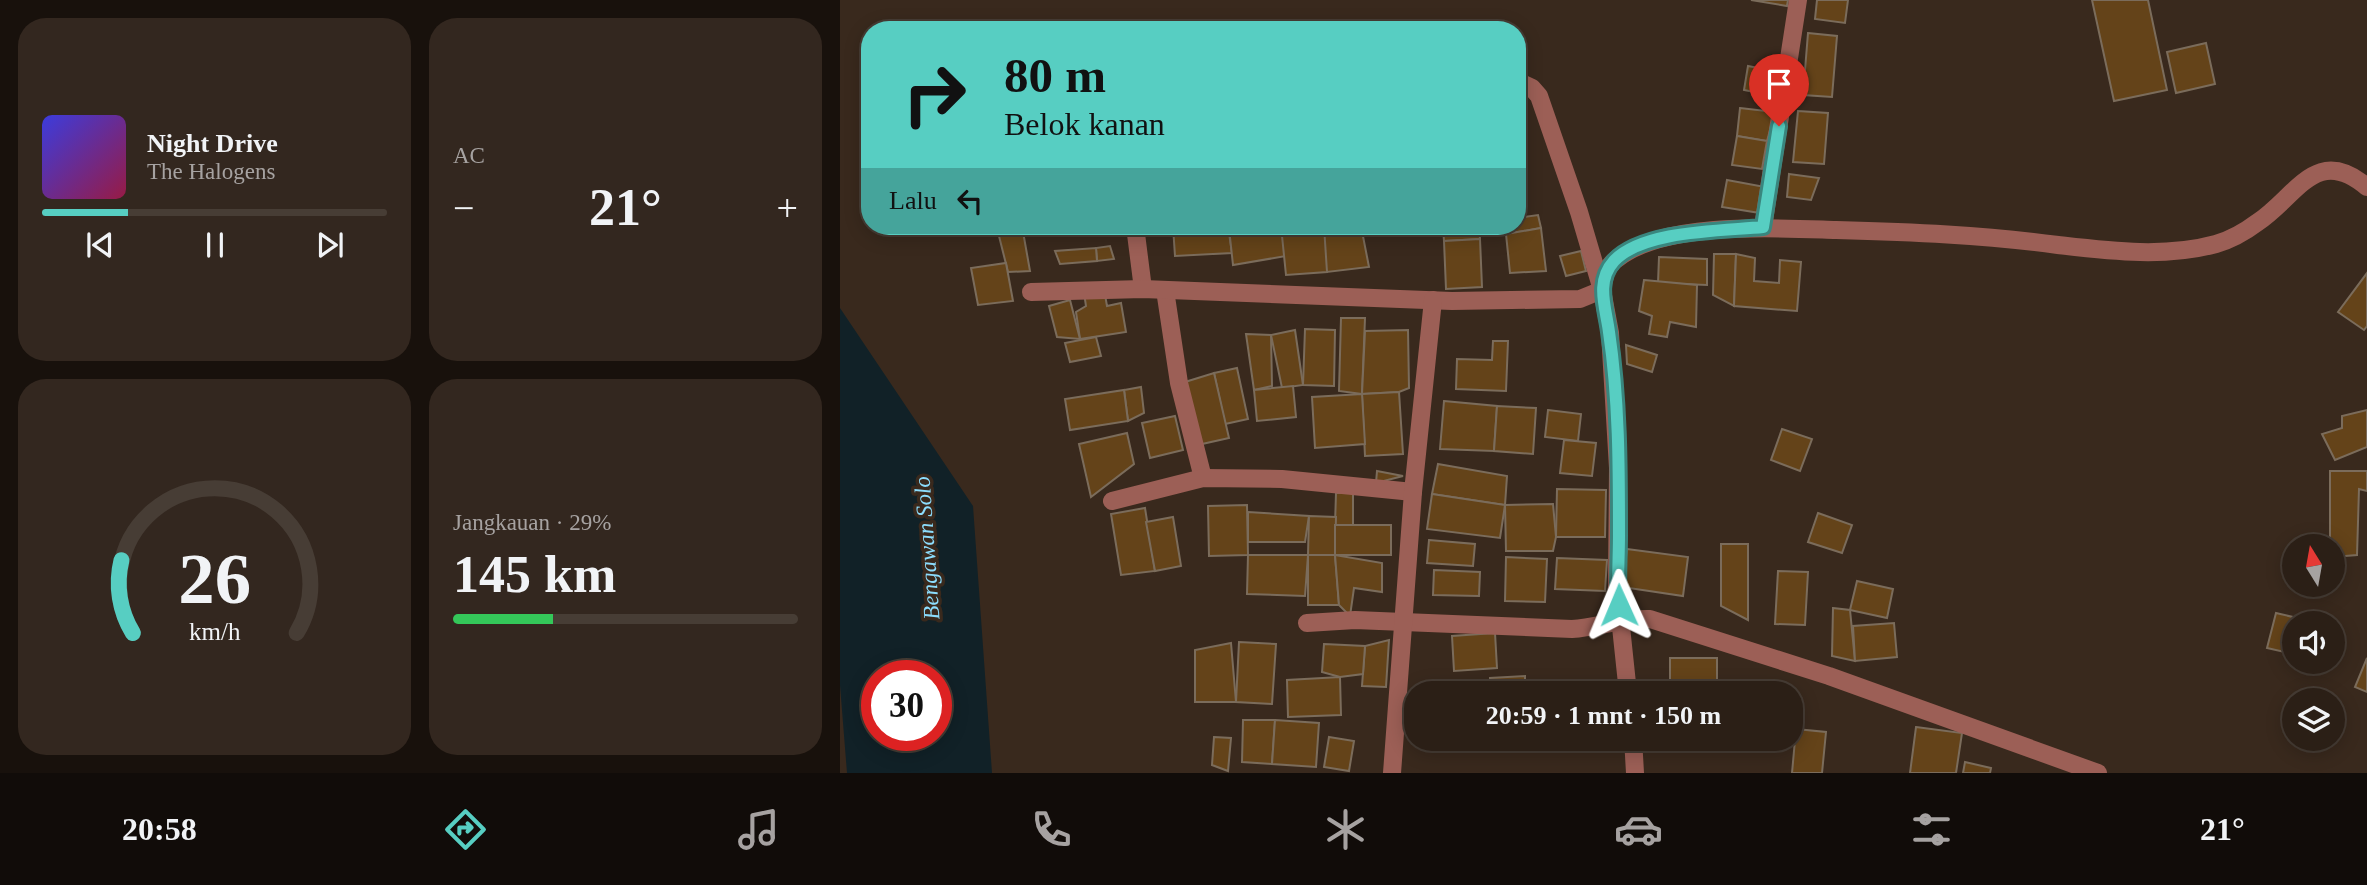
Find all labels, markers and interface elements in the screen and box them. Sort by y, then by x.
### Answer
text: 80 m [1004,48,1106,103]
icon: right [889,49,980,140]
pin [1749,54,1809,126]
icon: arrive [1760,65,1798,103]
text: Belok kanan [1004,106,1165,142]
text: Night Drive [147,129,278,158]
text: AC [453,143,485,168]
text: The Halogens [147,159,275,184]
text: 21° [589,179,662,236]
icon: left [951,182,989,220]
text: Lalu [889,186,937,215]
text: − [453,187,474,229]
text: + [777,187,798,229]
icon: previous [81,226,119,264]
icon: pause [196,226,234,264]
icon: next [311,226,349,264]
water label: Bengawan Solo [910,475,944,621]
text: Jangkauan · 29% [453,510,611,535]
north arrow [2282,534,2345,597]
map controls [2282,534,2345,751]
text: 26 [178,538,251,619]
text: 145 km [453,546,616,603]
position arrow [1582,568,1656,642]
button: sound [2282,611,2345,674]
text: km/h [189,618,241,645]
speed limit sign: 30 [861,660,952,751]
button: layers [2282,688,2345,751]
text: 20:59 · 1 mnt · 150 m [1486,701,1721,730]
icon: directions [441,805,490,854]
icon: music [734,805,783,854]
icon: phone [1027,805,1076,854]
icon: climate [1321,805,1370,854]
icon: car [1614,805,1663,854]
icon: filters [1907,805,1956,854]
text: 20:58 [122,811,197,847]
text: 21° [2200,811,2245,847]

